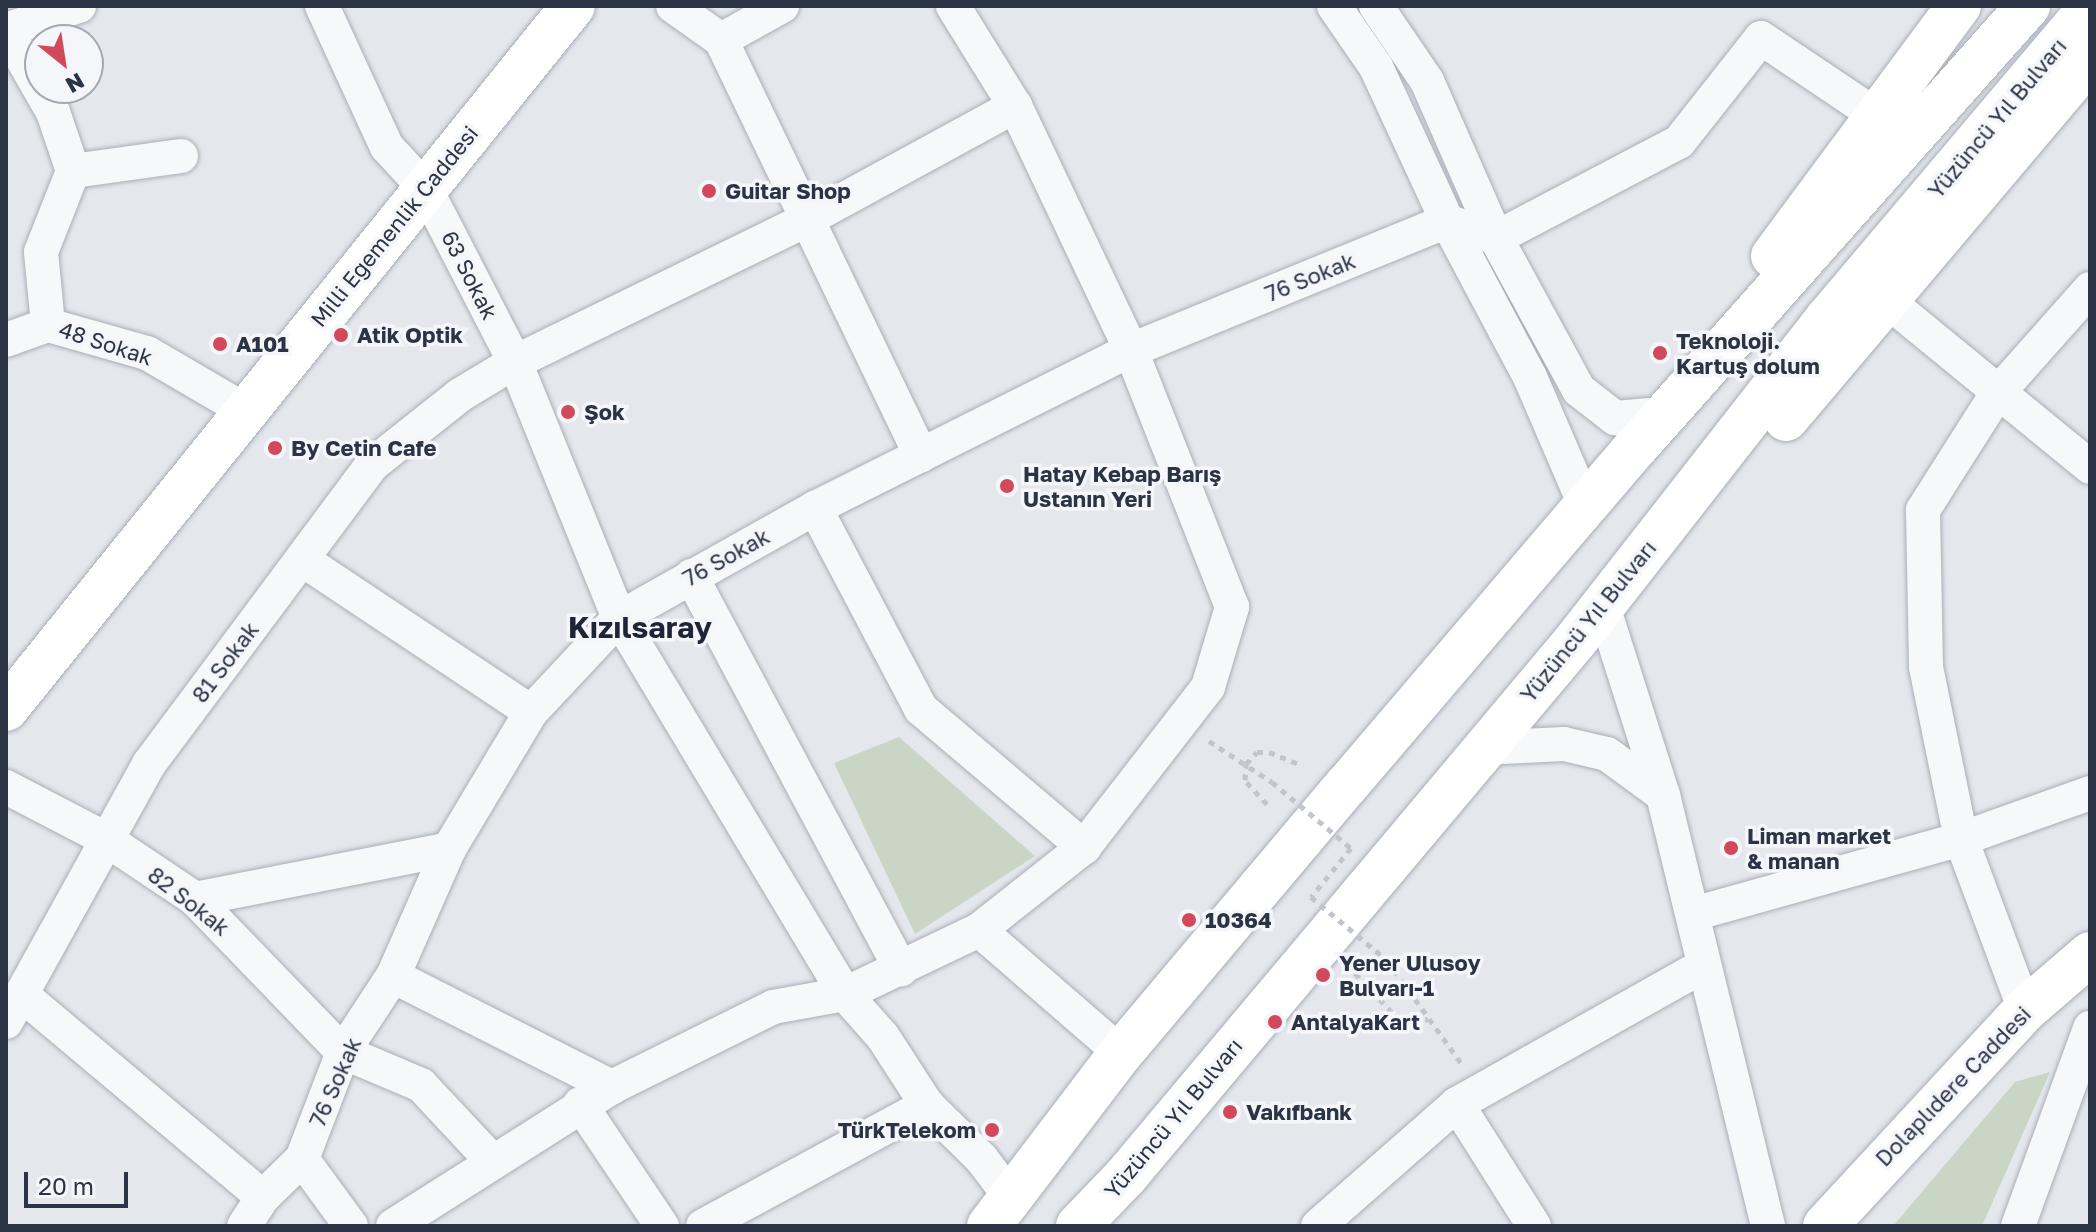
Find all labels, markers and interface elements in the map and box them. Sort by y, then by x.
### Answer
north arrow [24,24,104,104]
street label: Yüzüncü Yıl Bulvarı [1922,33,2072,203]
text: N [61,68,89,99]
street label: Milli Egemenlik Caddesi [305,120,483,332]
place label: Guitar Shop [725,178,851,204]
marker: Guitar Shop [700,182,718,200]
street label: 63 Sokak [436,226,504,324]
street label: 76 Sokak [1261,247,1359,307]
street label: 48 Sokak [56,316,156,370]
place label: Atik Optik [357,322,463,348]
marker: Atik Optik [332,326,350,344]
place label: Teknoloji. Kartuş dolum [1676,327,1820,378]
place label: A101 [236,331,289,357]
marker: A101 [211,335,229,353]
marker: Teknoloji. Kartuş dolum [1651,344,1669,362]
place label: Şok [584,399,625,425]
marker: Şok [559,403,577,421]
place label: By Cetin Cafe [291,435,436,461]
marker: By Cetin Cafe [266,439,284,457]
place label: Hatay Kebap Barış Ustanın Yeri [1023,460,1221,512]
marker: Hatay Kebap Barış Ustanın Yeri [998,477,1016,495]
street label: 76 Sokak [678,522,774,592]
street label: Yüzüncü Yıl Bulvarı [1515,535,1661,707]
district label: Kızılsaray [568,609,712,645]
street label: 81 Sokak [186,617,264,707]
place label: Liman market & manan [1747,822,1891,874]
marker: Liman market & manan [1722,839,1740,857]
street label: 82 Sokak [143,861,235,941]
place label: 10364 [1205,907,1272,933]
marker: 10364 [1180,911,1198,929]
place label: Yener Ulusoy Bulvarı-1 [1339,949,1481,1000]
marker: Yener Ulusoy Bulvarı-1 [1314,966,1332,984]
street label: Dolaplıdere Caddesi [1870,1001,2036,1171]
place label: AntalyaKart [1291,1009,1420,1035]
marker: AntalyaKart [1266,1013,1284,1031]
street label: 76 Sokak [304,1033,366,1131]
street label: Yüzüncü Yıl Bulvarı [1098,1033,1248,1203]
place label: Vakıfbank [1246,1099,1352,1125]
marker: Vakıfbank [1221,1103,1239,1121]
place label: TürkTelekom [838,1117,976,1143]
marker: TürkTelekom [983,1121,1001,1139]
scale bar [28,1156,132,1206]
text: 20 m [38,1171,94,1200]

